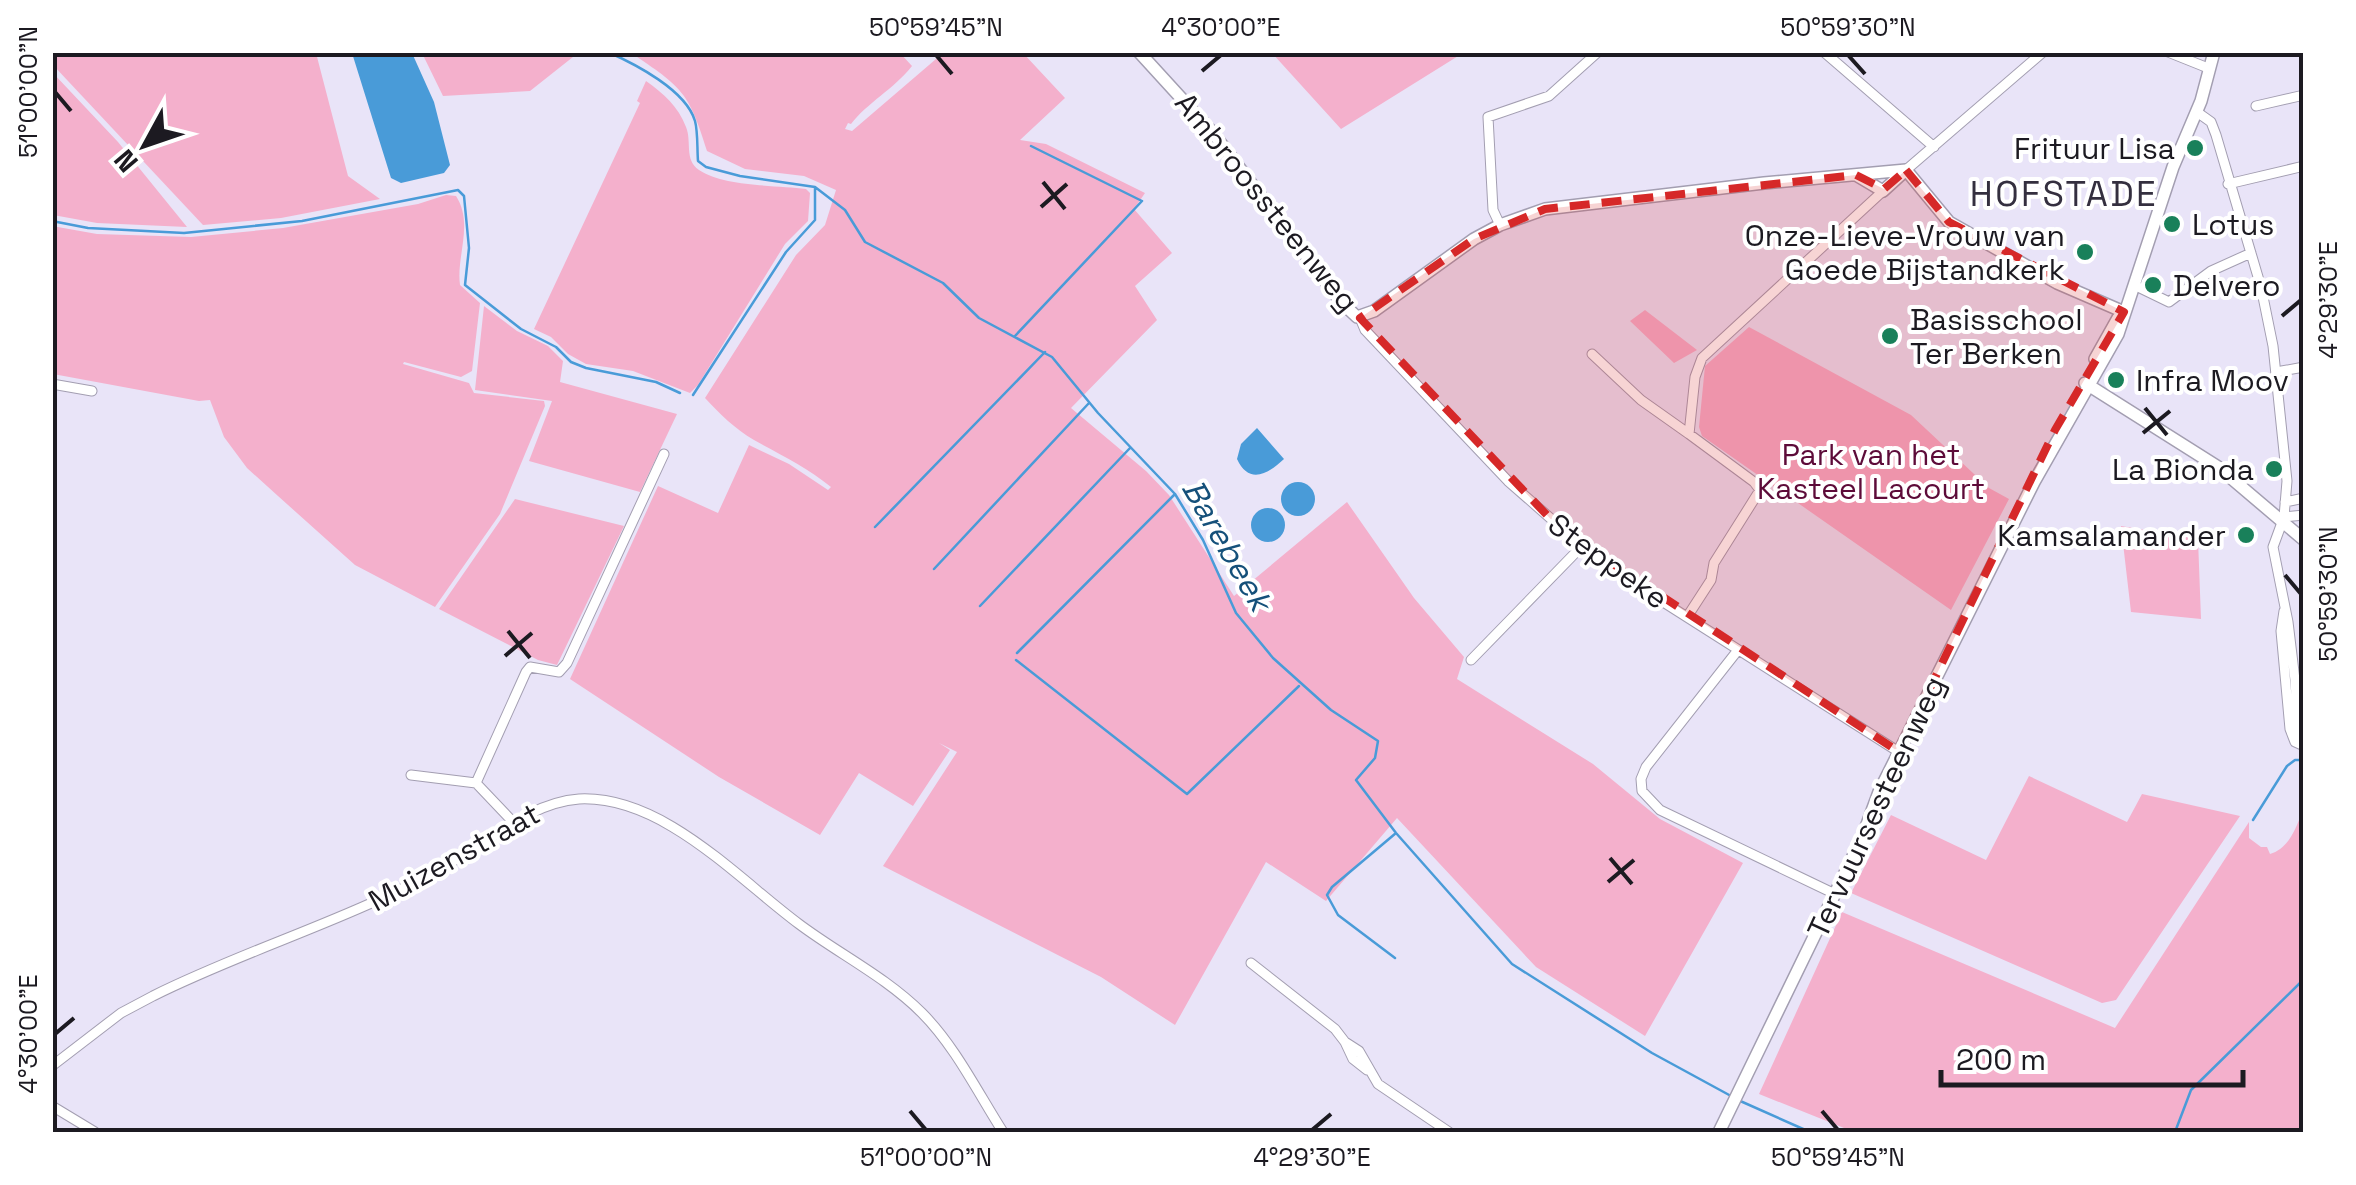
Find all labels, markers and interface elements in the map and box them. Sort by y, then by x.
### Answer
text: 50°59'45"N [869,11,1003,43]
text: 4°30'00"E [1161,11,1281,43]
text: 50°59'30"N [1780,11,1916,43]
text: 51°00'00"N [12,26,44,158]
street label: Ambroossteenweg [1167,84,1367,320]
north arrow [95,95,195,195]
place label: Frituur Lisa [2014,129,2175,168]
marker: Frituur Lisa [2184,137,2206,159]
text: N [106,142,146,180]
district label: HOFSTADE [1970,172,2158,216]
place label: Lotus [2192,205,2274,244]
marker: Lotus [2161,213,2183,235]
place label: Onze-Lieve-Vrouw van Goede Bijstandkerk [1745,216,2065,289]
marker: Onze-Lieve-Vrouw van Goede Bijstandkerk [2074,241,2096,263]
text: 4°29'30"E [2312,241,2344,359]
place label: Delvero [2173,266,2281,305]
marker: Delvero [2142,274,2164,296]
place label: Basisschool Ter Berken [1910,300,2083,373]
marker: Basisschool Ter Berken [1879,325,1901,347]
place label: Infra Moov [2136,361,2289,400]
marker: Infra Moov [2105,369,2127,391]
park label: Park van het Kasteel Lacourt [1757,435,1985,508]
place label: La Bionda [2112,450,2254,489]
marker: La Bionda [2263,458,2285,480]
water label: Barebeek [1173,472,1283,621]
street label: Steppeke [1540,504,1676,618]
place label: Kamsalamander [1997,516,2226,555]
marker: Kamsalamander [2235,524,2257,546]
text: 50°59'30"N [2312,526,2344,662]
street label: Tervuursesteenweg [1798,670,1954,944]
street label: Muizenstraat [361,794,547,920]
text: 4°30'00"E [12,974,44,1094]
scale bar [1941,1025,2244,1087]
text: 200 m [1956,1040,2046,1079]
text: 51°00'00"N [860,1141,992,1173]
text: 4°29'30"E [1253,1141,1371,1173]
text: 50°59'45"N [1771,1141,1905,1173]

